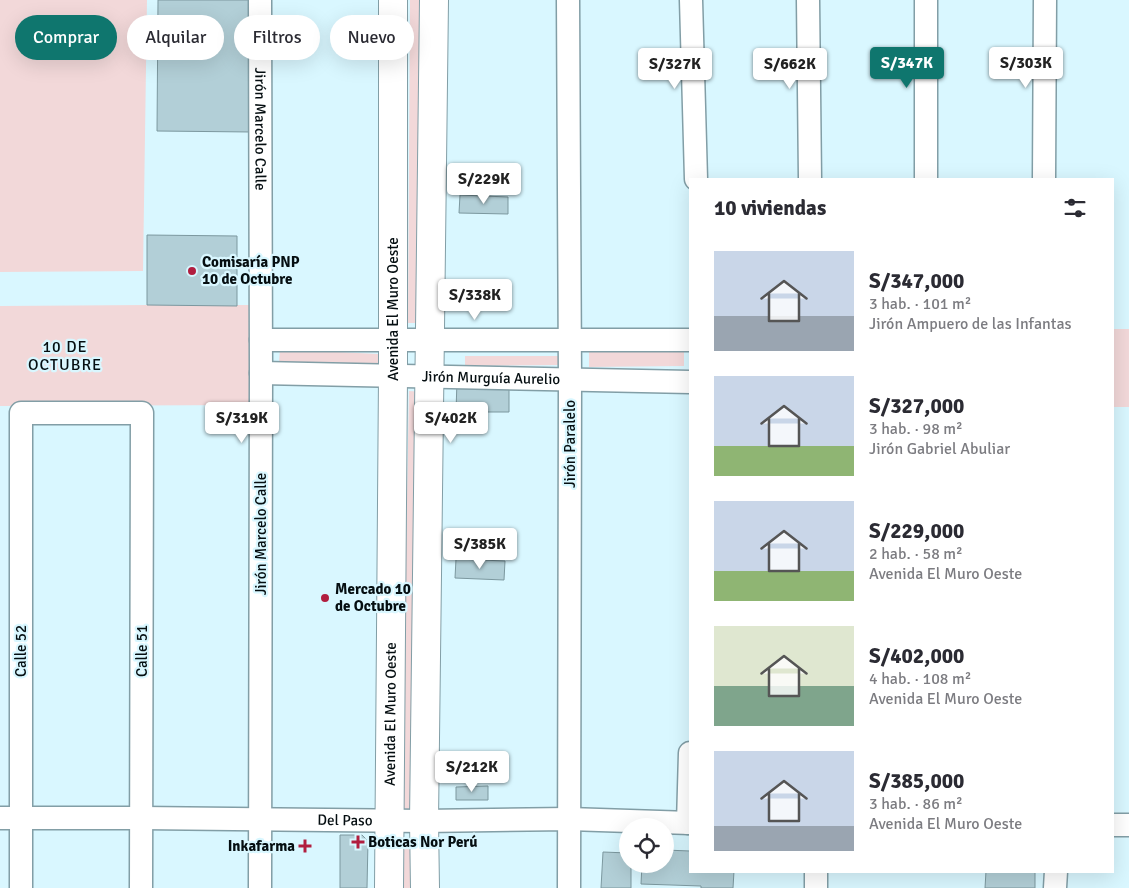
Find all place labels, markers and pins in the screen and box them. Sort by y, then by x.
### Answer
pin: S/347K [866,46,948,89]
pin: S/303K [985,46,1067,89]
pin: S/327K [634,48,716,90]
pin: S/662K [749,48,831,90]
pin: S/229K [443,162,525,205]
place label: Comisaría PNP 10 de Octubre [202,253,300,288]
marker: Comisaría PNP 10 de Octubre [186,265,198,277]
pin: S/338K [434,278,516,321]
pin: S/319K [201,402,283,444]
pin: S/402K [410,402,492,444]
pin: S/385K [439,528,521,570]
place label: Mercado 10 de Octubre [335,580,411,615]
marker: Mercado 10 de Octubre [319,592,331,604]
pin: S/212K [431,750,513,793]
place label: Boticas Nor Perú [368,833,478,851]
marker: Boticas Nor Perú [352,836,364,848]
place label: Inkafarma [228,837,295,855]
marker: Inkafarma [299,840,311,852]

